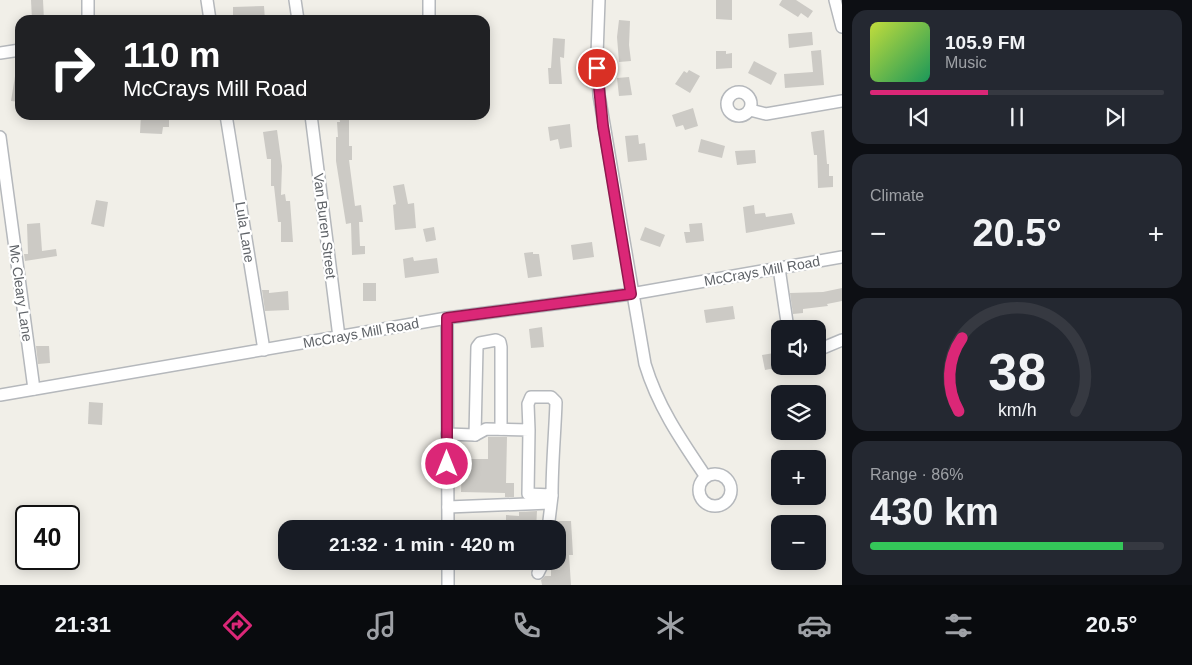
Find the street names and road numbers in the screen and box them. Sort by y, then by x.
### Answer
street label: Van Buren Street [311,172,339,280]
street label: Lula Lane [232,200,258,264]
street label: Mc Cleary Lane [6,243,36,343]
street label: McCrays Mill Road [703,253,821,289]
street label: McCrays Mill Road [302,315,420,351]

